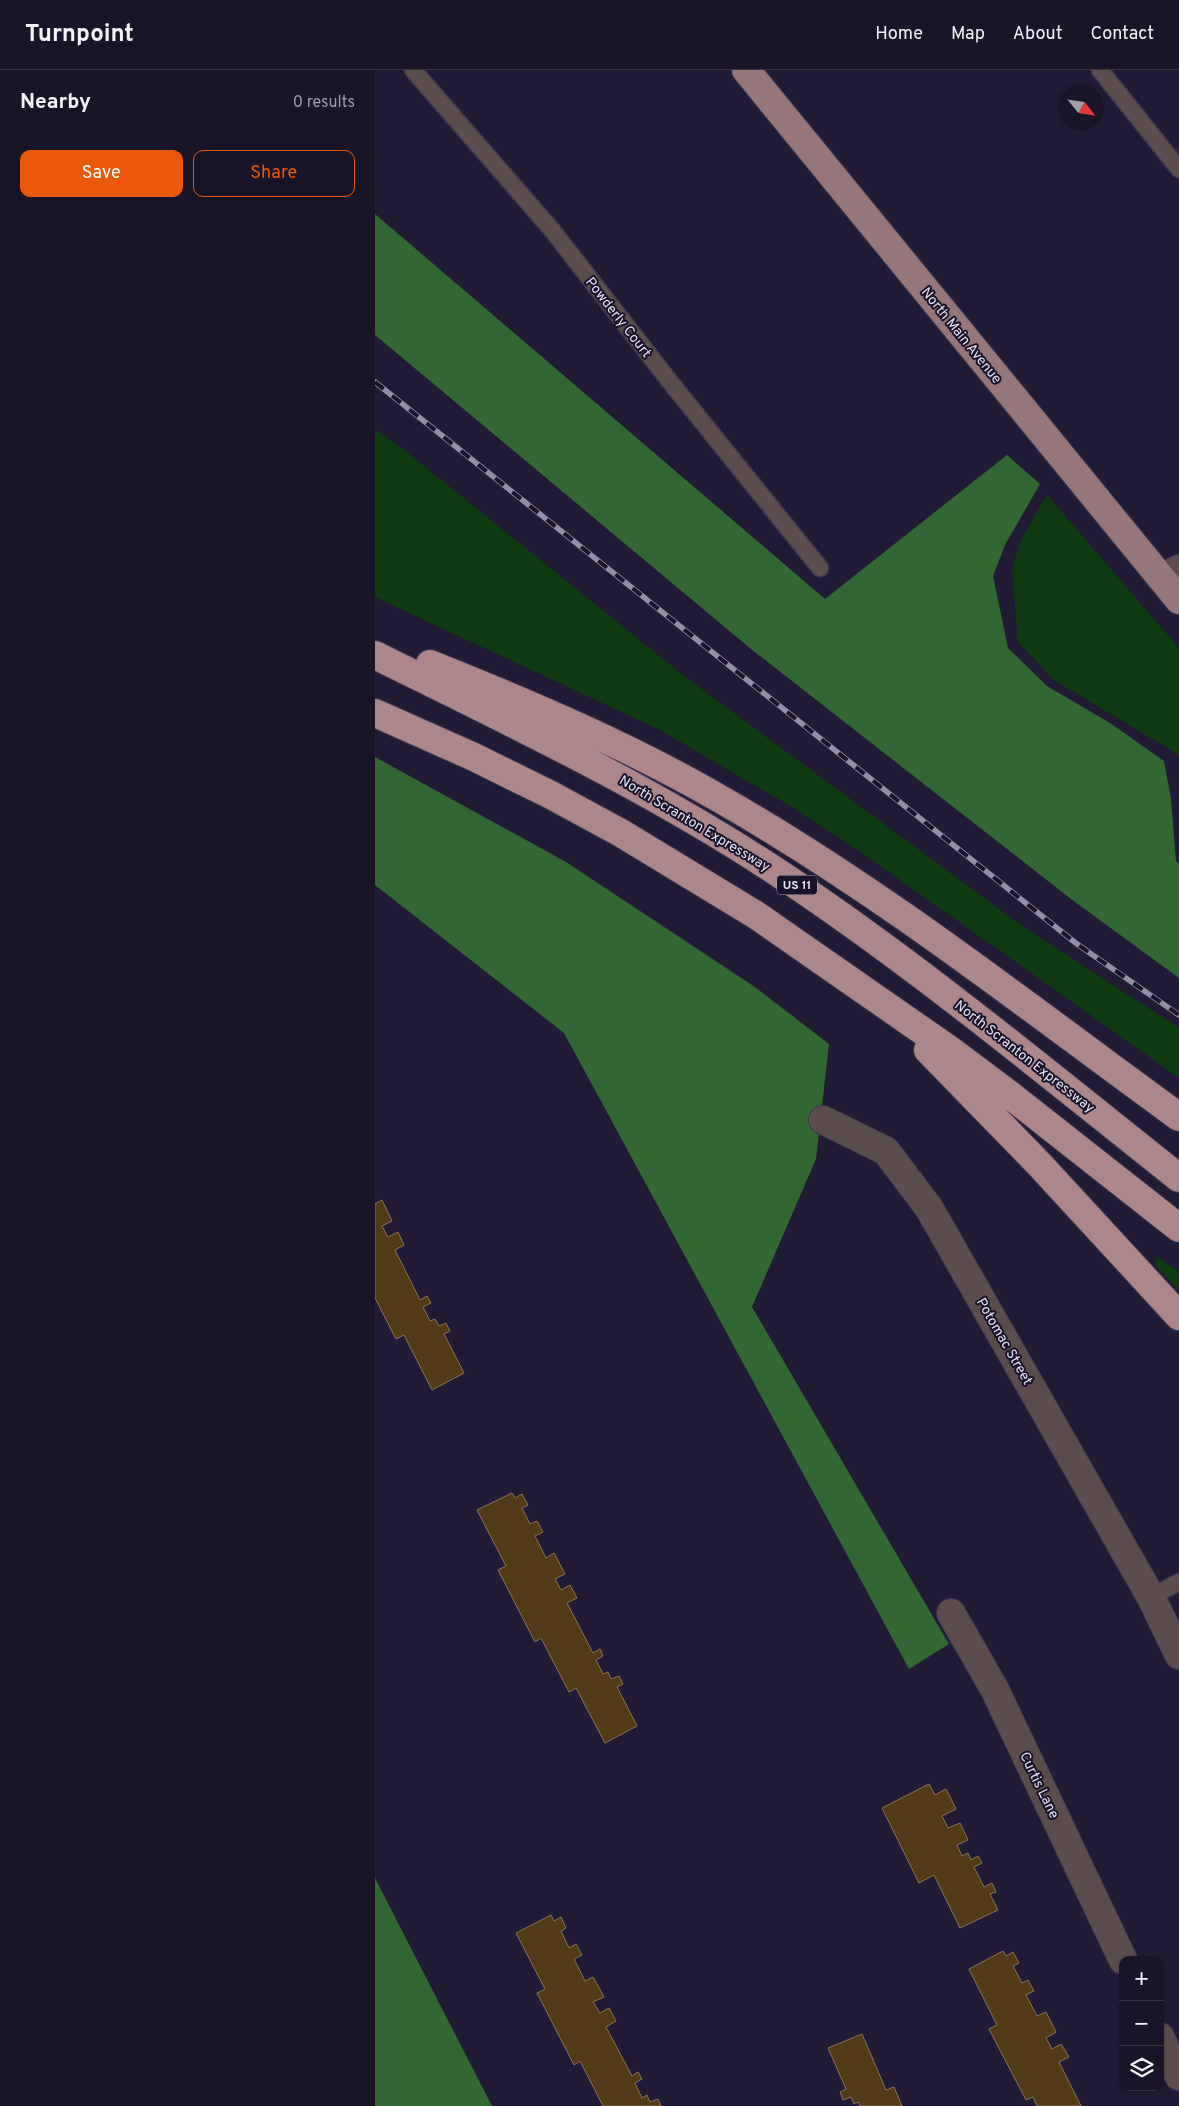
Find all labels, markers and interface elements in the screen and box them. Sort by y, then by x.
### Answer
text: Turnpoint [25,20,134,50]
text: Home [875,23,923,46]
text: Map [951,23,985,46]
text: About [1013,23,1062,46]
text: Contact [1090,23,1154,46]
north arrow [1059,85,1104,130]
text: Nearby [20,89,91,116]
text: 0 results [293,93,355,113]
button: Save [20,150,183,197]
button: Share [193,150,355,197]
street label: Powderly Court [581,274,655,362]
street label: North Main Avenue [917,284,1005,387]
street label: North Scranton Expressway [616,773,773,876]
road number: US 11 [777,876,817,894]
street label: North Scranton Expressway [951,997,1097,1117]
street label: Potomac Street [972,1295,1036,1388]
street label: Curtis Lane [1015,1750,1062,1822]
map controls [1119,1956,1164,2091]
button: + [1119,1956,1164,2001]
button: − [1119,2001,1164,2046]
button: layers [1119,2046,1164,2091]

